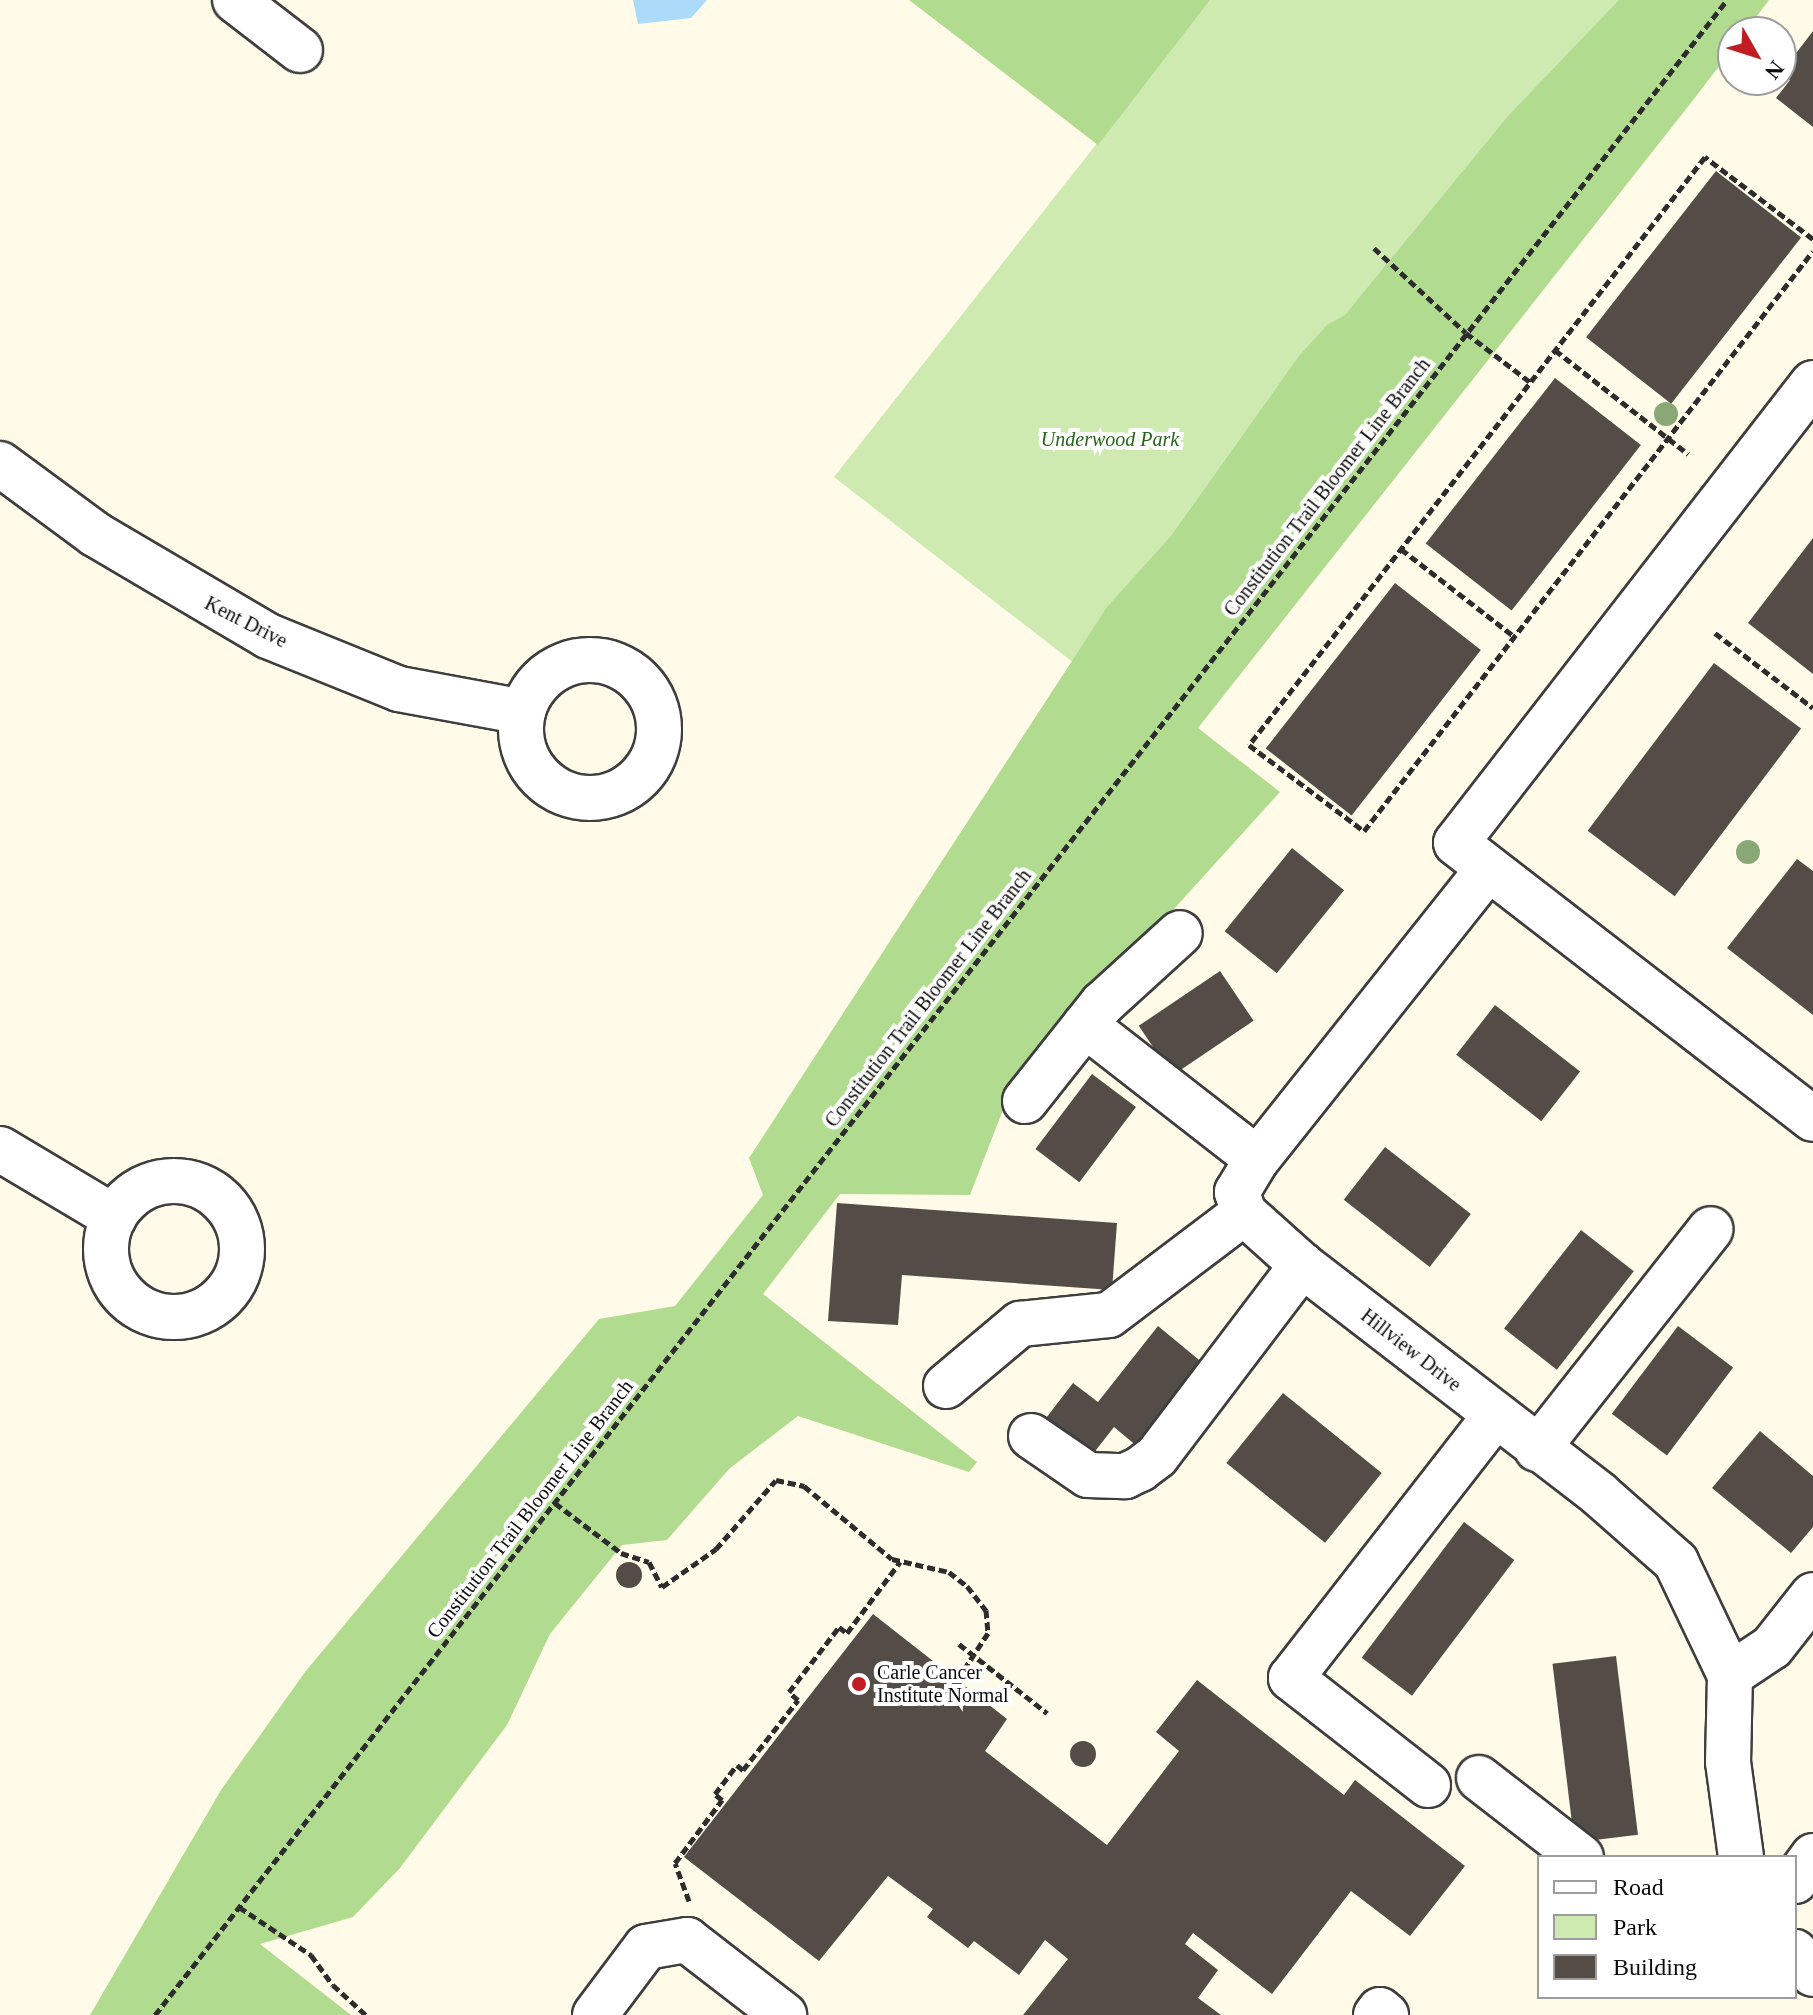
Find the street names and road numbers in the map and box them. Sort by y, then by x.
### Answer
street label: Constitution Trail Bloomer Line Branch [1219,353,1435,621]
street label: Kent Drive [201,591,291,653]
street label: Constitution Trail Bloomer Line Branch [820,864,1036,1132]
street label: Hillview Drive [1356,1303,1466,1397]
street label: Constitution Trail Bloomer Line Branch [422,1375,638,1643]

